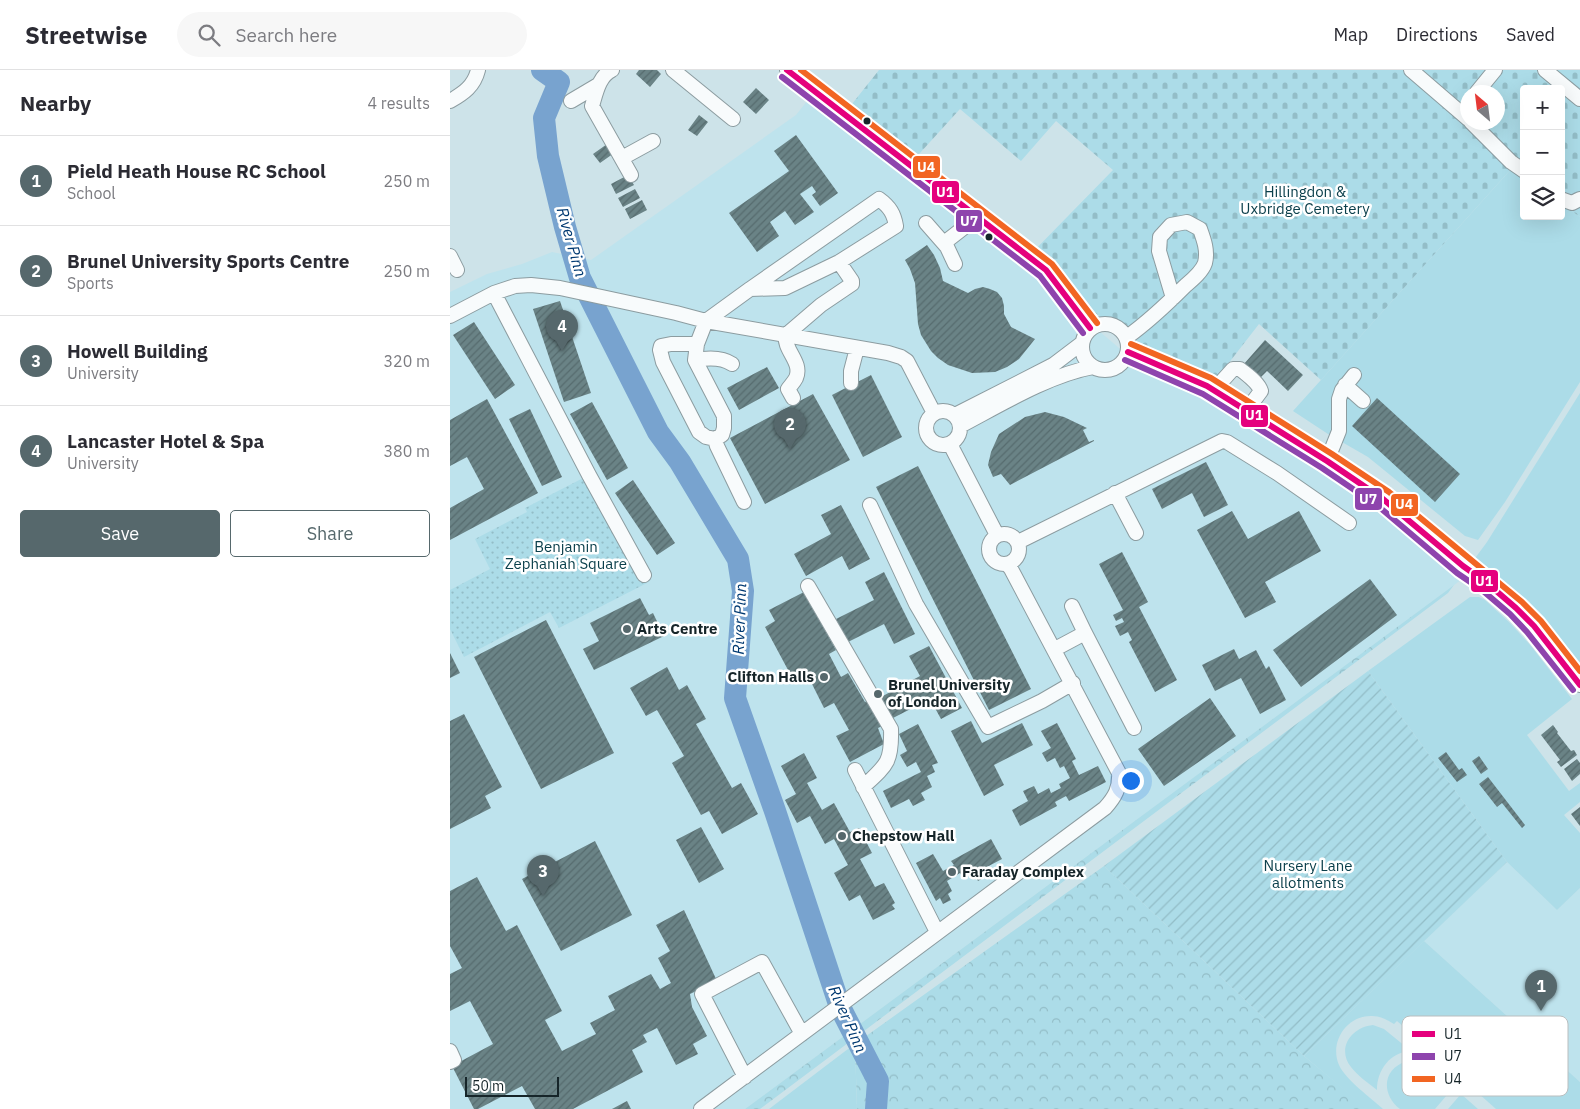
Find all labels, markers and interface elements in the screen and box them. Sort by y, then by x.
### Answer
search box [177,12,527,57]
text: Streetwise [25,19,147,51]
icon: search [195,21,223,49]
text: Search here [235,23,337,47]
text: Map [1333,23,1368,46]
text: Directions [1396,23,1478,46]
text: Saved [1506,23,1555,46]
north arrow [1460,85,1505,130]
map controls [1520,85,1565,220]
button: + [1520,85,1565,130]
text: Nearby [20,89,91,117]
text: 4 results [367,93,430,113]
unlabelled marker [862,116,872,126]
button: − [1520,130,1565,175]
line badge: U4 [912,155,941,179]
text: U4 [917,158,935,176]
text: Pield Heath House RC School [67,159,326,183]
text: 1 [31,171,41,191]
text: 250 m [383,171,430,191]
button: layers [1520,175,1565,220]
line badge: U1 [931,180,960,204]
park label: Hillingdon & Uxbridge Cemetery [1240,182,1370,218]
text: School [67,183,116,203]
text: U1 [936,183,955,201]
water label: River Pinn [553,205,591,279]
line badge: U7 [955,209,983,233]
text: U7 [960,212,978,230]
unlabelled marker [984,232,994,242]
text: Brunel University Sports Centre [67,249,349,273]
text: 2 [31,261,41,281]
text: 250 m [383,261,430,281]
text: Sports [67,273,114,293]
pin: 4 [546,310,578,351]
text: Howell Building [67,339,208,363]
text: 3 [31,351,41,371]
text: 320 m [383,351,430,371]
text: University [67,363,139,383]
line badge: U1 [1240,404,1269,428]
text: U1 [1245,406,1264,424]
pin: 2 [774,408,806,449]
text: Lancaster Hotel & Spa [67,429,264,453]
text: 4 [31,441,41,461]
text: 380 m [383,441,430,461]
text: University [67,453,139,473]
line badge: U7 [1354,487,1383,511]
text: U7 [1359,490,1377,508]
line badge: U4 [1390,493,1419,517]
text: U4 [1395,495,1413,513]
button: Save [20,510,220,557]
button: Share [230,510,430,557]
park label: Benjamin Zephaniah Square [505,537,627,573]
line badge: U1 [1470,569,1499,593]
text: U1 [1475,572,1494,590]
water label: River Pinn [728,583,750,655]
place label: Arts Centre [637,619,718,638]
marker: Arts Centre [621,623,633,635]
place label: Clifton Halls [727,667,814,686]
marker: Clifton Halls [818,671,830,683]
place label: Brunel University of London [888,675,1010,711]
marker: Brunel University of London [872,688,884,700]
your location [1118,768,1144,794]
place label: Chepstow Hall [852,826,955,845]
marker: Chepstow Hall [836,830,848,842]
pin: 3 [527,855,559,896]
park label: Nursery Lane allotments [1263,856,1353,892]
place label: Faraday Complex [962,862,1085,881]
marker: Faraday Complex [946,866,958,878]
pin: 1 [1525,970,1557,1011]
water label: River Pinn [824,982,872,1056]
legend [1402,1016,1568,1096]
text: U1 [1444,1025,1462,1043]
text: U7 [1444,1047,1462,1065]
text: U4 [1444,1070,1462,1088]
scale bar [465,1074,559,1097]
text: 50 m [472,1077,504,1095]

